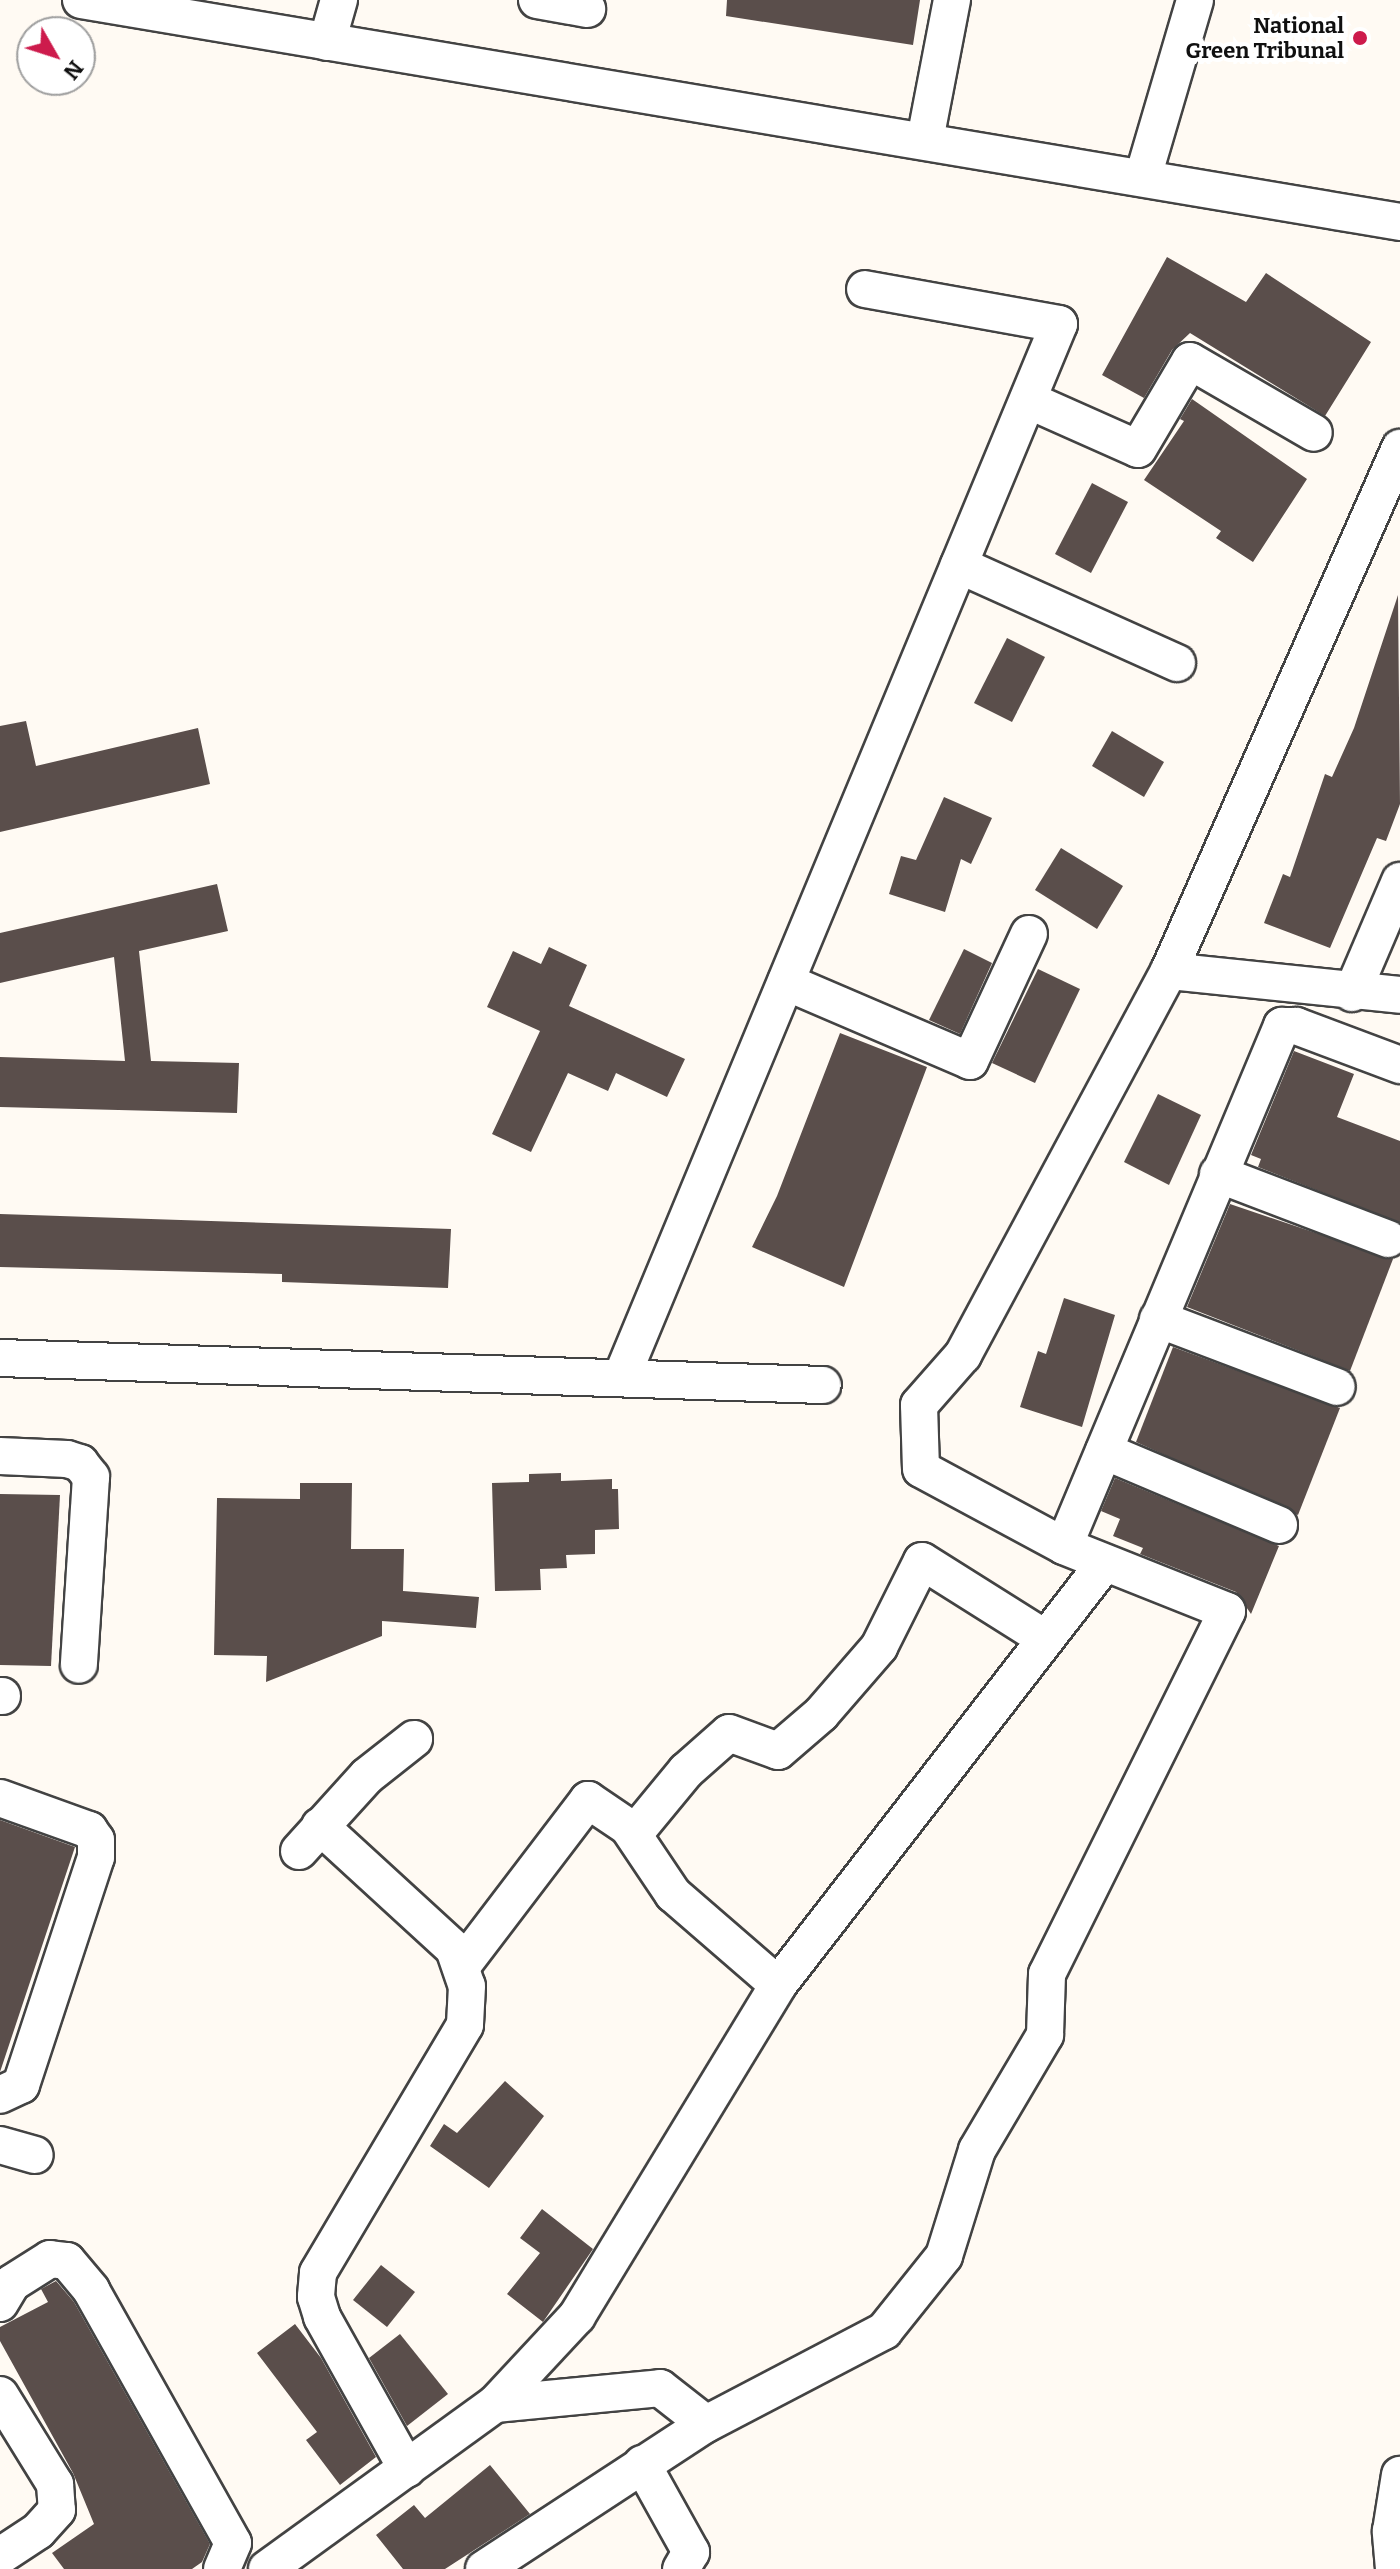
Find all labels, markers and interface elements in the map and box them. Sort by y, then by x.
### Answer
place label: National Green Tribunal [1185,12,1344,64]
north arrow [16,16,96,96]
marker: National Green Tribunal [1351,29,1369,47]
text: N [58,55,89,85]

